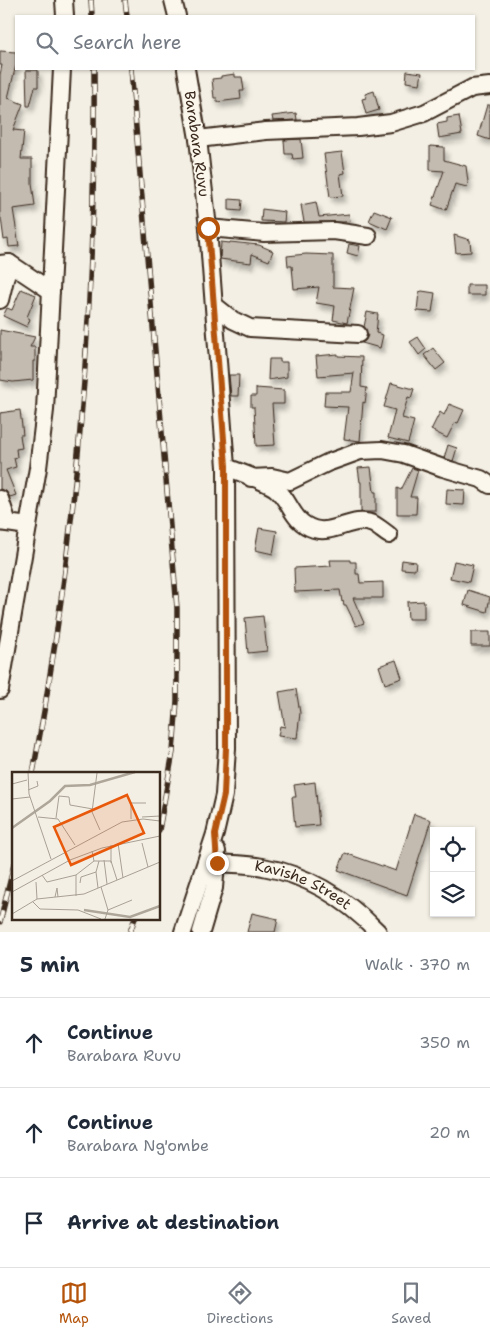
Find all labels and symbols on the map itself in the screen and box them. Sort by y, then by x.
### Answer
street label: Barabara Ruvu [180,90,214,198]
route start [197,217,220,240]
inset map [12,772,160,919]
route end [206,852,229,875]
street label: Kavishe Street [253,856,355,914]

